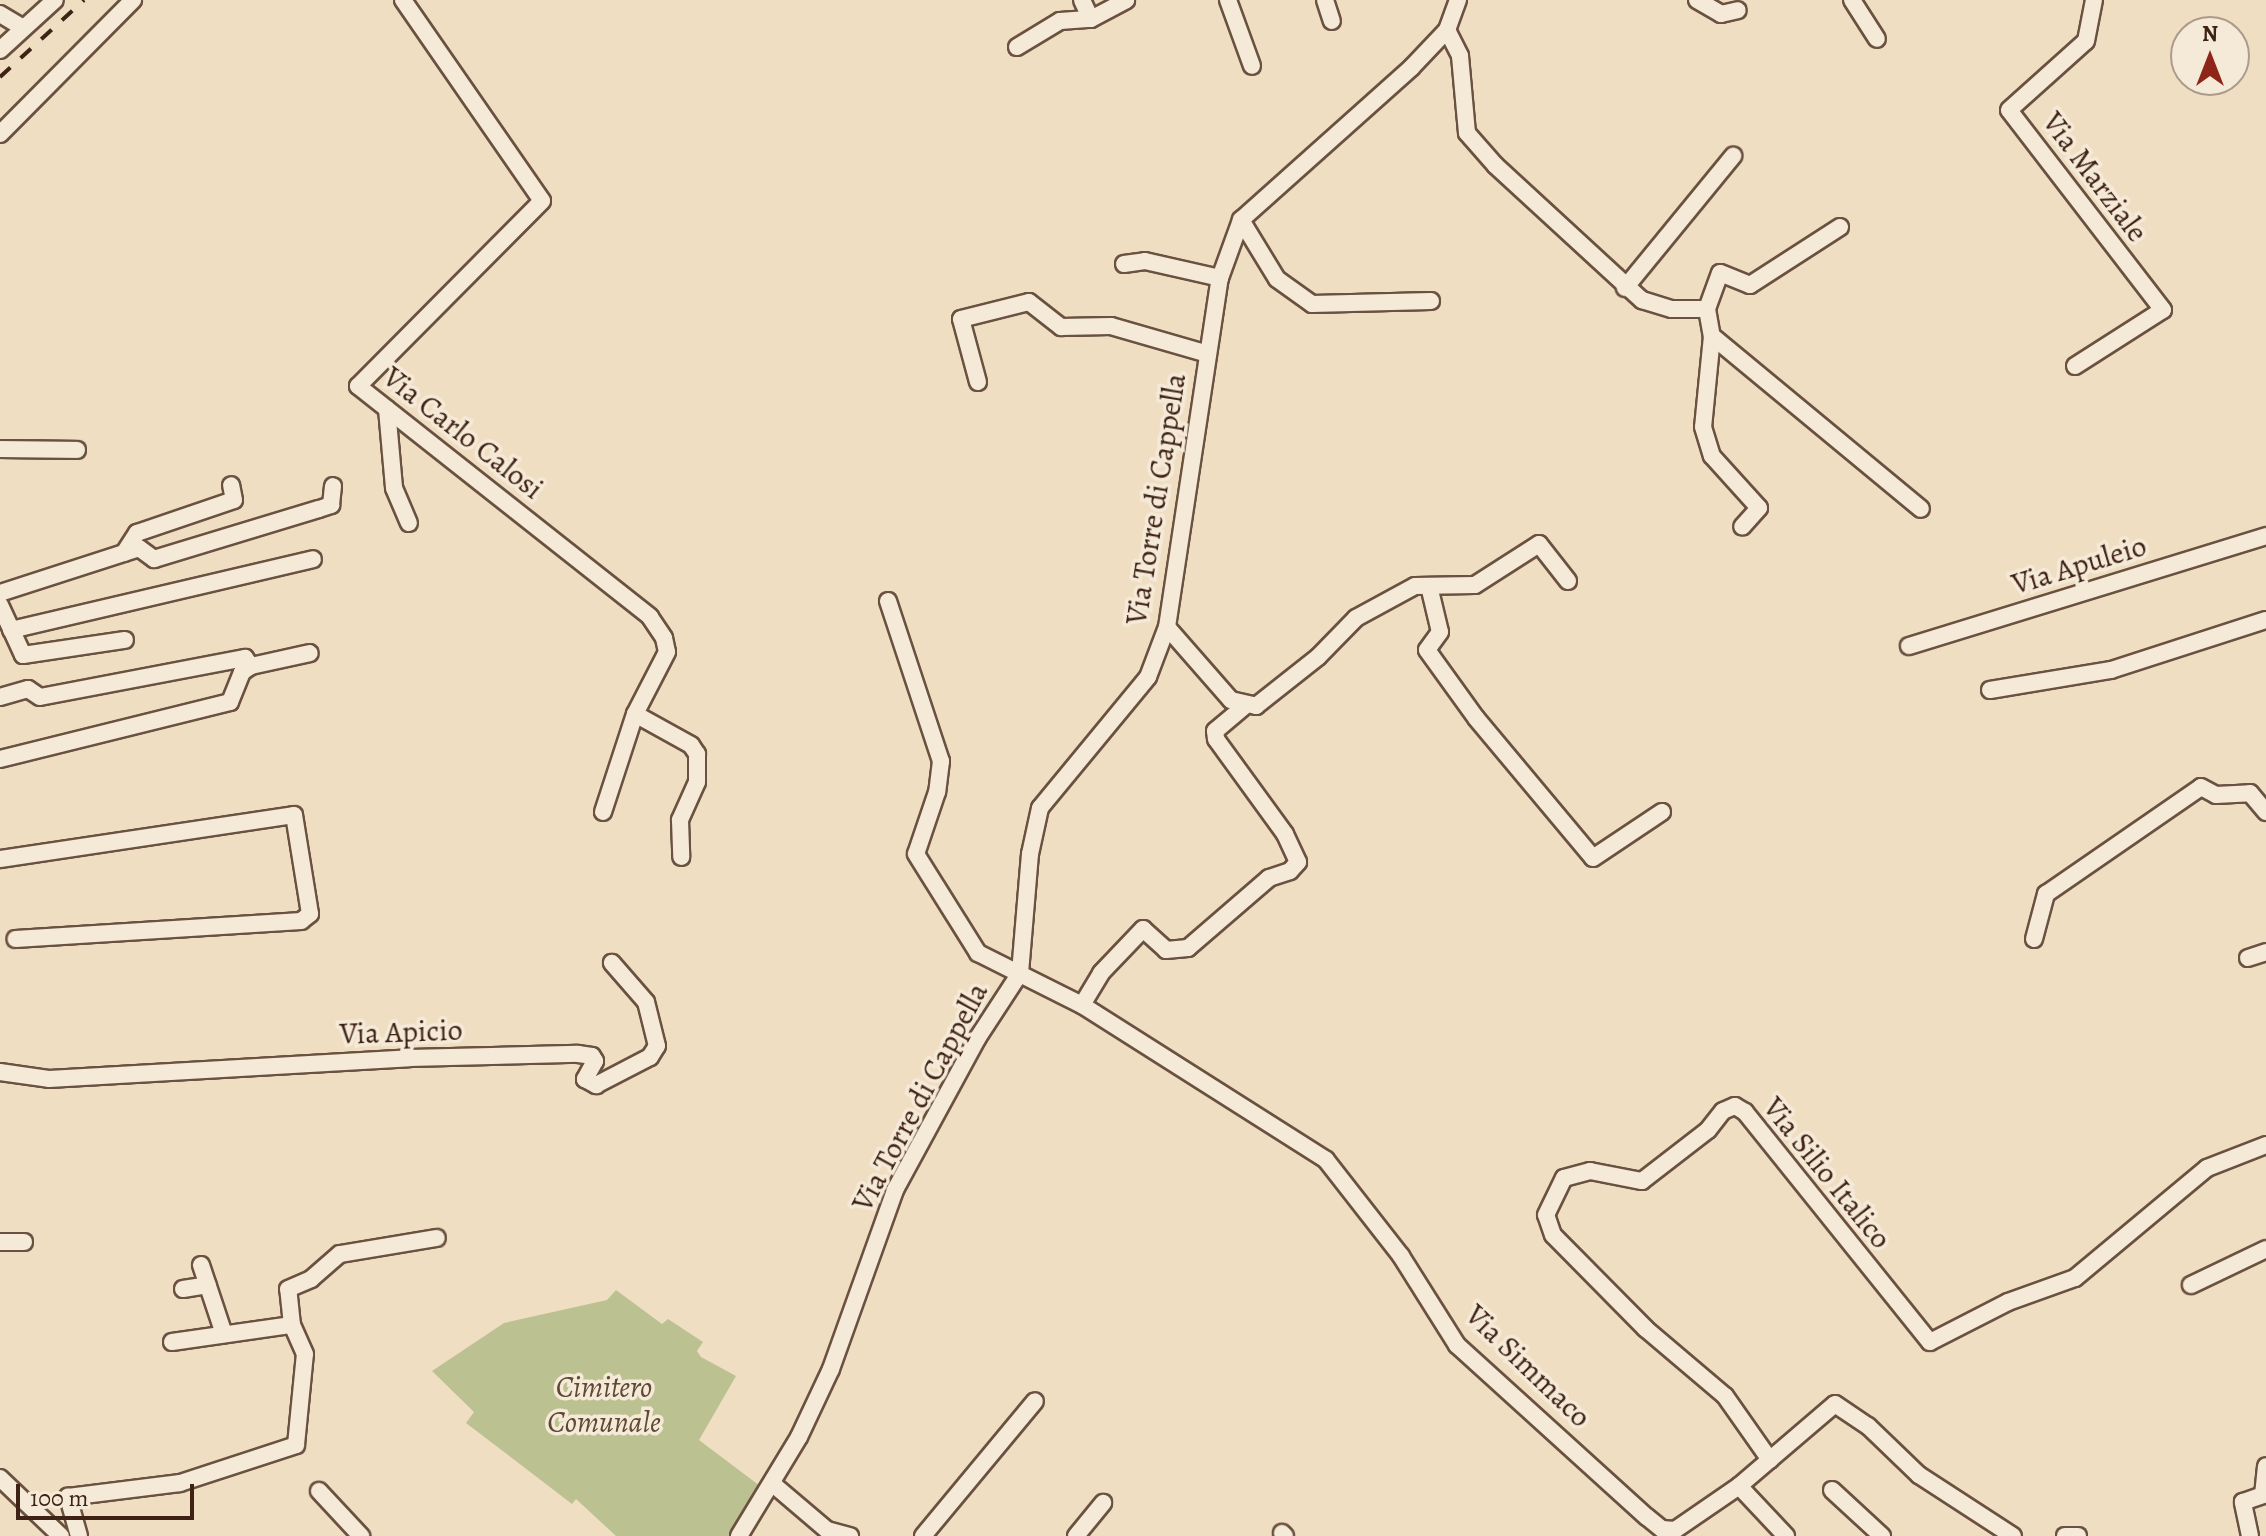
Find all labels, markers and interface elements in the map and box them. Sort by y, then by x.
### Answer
north arrow [2170,16,2250,96]
text: N [2202,19,2218,49]
street label: Via Marziale [2035,105,2155,249]
street label: Via Carlo Calosi [376,359,550,507]
street label: Via Torre di Cappella [1118,371,1194,627]
street label: Via Apuleio [2007,528,2151,602]
street label: Via Torre di Cappella [844,976,996,1218]
street label: Via Apicio [339,1012,463,1052]
street label: Via Silio Italico [1755,1090,1899,1256]
street label: Via Simmaco [1458,1297,1598,1435]
park label: Cimitero Comunale [547,1369,661,1440]
scale bar [20,1468,198,1518]
text: 100 m [30,1482,89,1514]

